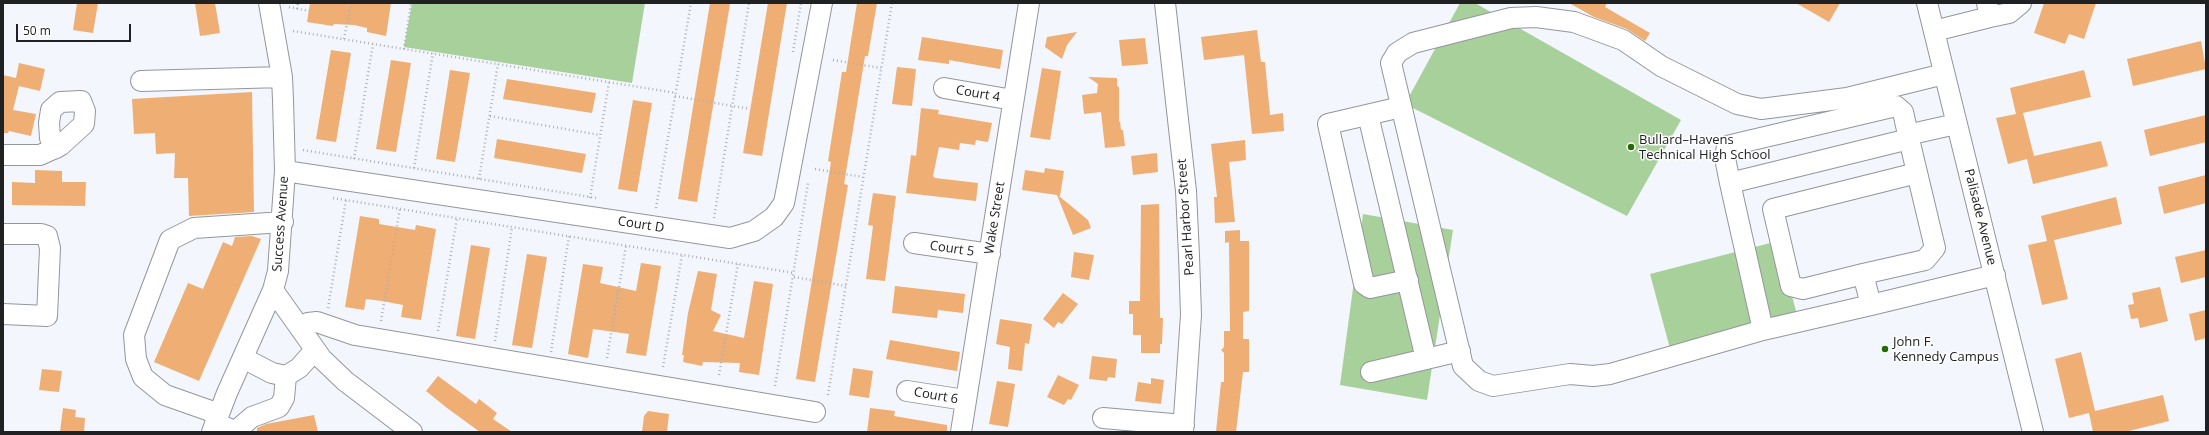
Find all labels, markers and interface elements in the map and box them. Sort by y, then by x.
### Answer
scale bar [18,16,133,42]
text: 50 m [23,22,51,39]
street label: Court 4 [955,82,1001,106]
place label: Bullard–Havens Technical High School [1639,132,1771,163]
marker: Bullard–Havens Technical High School [1626,142,1636,152]
street label: Pearl Harbor Street [1174,158,1198,276]
street label: Palisade Avenue [1960,167,2000,267]
street label: Success Avenue [270,176,292,272]
street label: Wake Street [982,181,1008,255]
street label: Court D [617,214,665,236]
street label: Court 5 [929,238,975,260]
place label: John F. Kennedy Campus [1893,334,1999,365]
marker: John F. Kennedy Campus [1880,344,1890,354]
street label: Court 6 [913,384,959,408]

